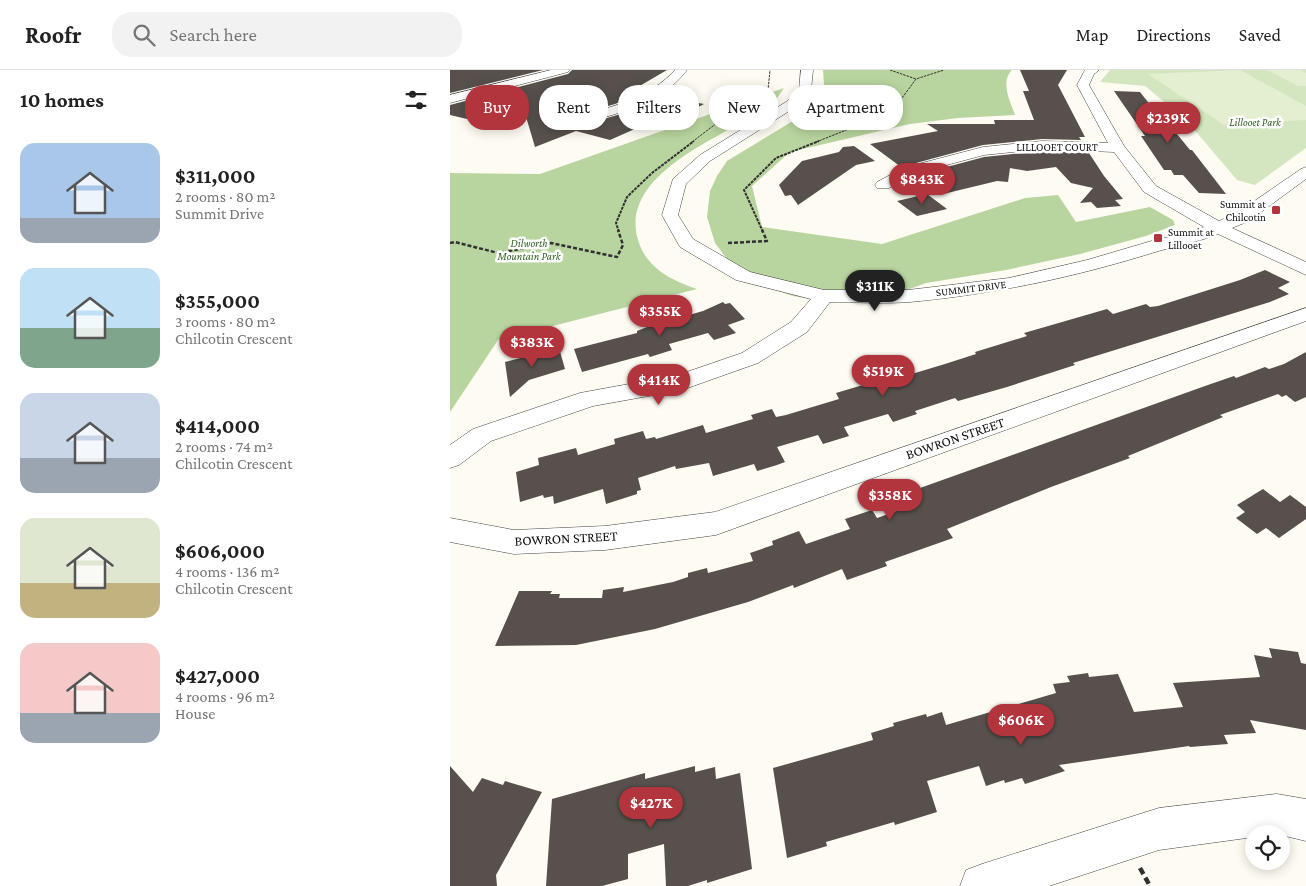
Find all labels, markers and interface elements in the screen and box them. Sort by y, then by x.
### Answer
search box [112,12,462,57]
text: Roofr [25,21,82,48]
icon: search [130,21,158,49]
text: Search here [170,24,257,45]
text: Map [1076,25,1108,45]
text: Directions [1136,25,1211,45]
text: Saved [1239,25,1281,45]
chip: Buy [465,85,529,130]
chip: Rent [539,85,608,130]
chip: Filters [618,85,699,130]
chip: New [709,85,778,130]
chip: Apartment [788,85,903,130]
icon: filters [402,86,430,114]
text: 10 homes [20,88,104,112]
pin: $239K [1133,102,1203,144]
text: $239K [1147,109,1189,126]
park label: Lillooet Park [1229,116,1282,128]
street label: LILLOOET COURT [1016,141,1098,153]
pin: $843K [887,162,957,205]
icon: home [60,163,120,223]
text: $311,000 [175,164,255,188]
text: $843K [900,170,944,187]
text: 2 rooms · 80 m² [175,188,276,205]
place label: Summit at Chilcotin [1220,198,1266,223]
marker: Summit at Chilcotin [1270,204,1282,216]
text: Summit Drive [175,205,264,222]
place label: Summit at Lillooet [1168,226,1214,251]
marker: Summit at Lillooet [1152,232,1164,244]
park label: Dilworth Mountain Park [497,237,562,262]
pin: $311K [840,270,910,312]
text: $311K [856,277,894,294]
street label: SUMMIT DRIVE [935,278,1007,298]
icon: home [60,288,120,348]
text: $355,000 [175,289,260,313]
pin: $355K [625,294,695,337]
text: $355K [639,302,681,319]
text: 3 rooms · 80 m² [175,313,276,330]
pin: $383K [497,326,567,368]
text: Chilcotin Crescent [175,330,293,347]
text: $383K [510,333,554,350]
pin: $519K [848,354,918,397]
text: $519K [863,362,903,379]
pin: $414K [624,364,694,406]
text: $414K [638,371,680,388]
icon: home [60,413,120,473]
text: $414,000 [175,414,260,438]
street label: BOWRON STREET [904,414,1007,462]
text: 2 rooms · 74 m² [175,438,273,455]
text: Chilcotin Crescent [175,455,293,472]
pin: $358K [855,478,925,521]
text: $358K [868,486,912,503]
street label: BOWRON STREET [514,527,618,549]
icon: home [60,538,120,598]
text: $606,000 [175,539,265,563]
text: 4 rooms · 136 m² [175,563,280,580]
text: Chilcotin Crescent [175,580,293,597]
icon: home [60,663,120,723]
text: $427,000 [175,664,260,688]
text: 4 rooms · 96 m² [175,688,275,705]
pin: $606K [986,704,1056,746]
text: House [175,705,215,722]
text: $606K [998,711,1044,728]
pin: $427K [616,786,686,829]
text: $427K [630,794,672,811]
map controls [1245,825,1290,870]
button: locate [1245,825,1290,870]

